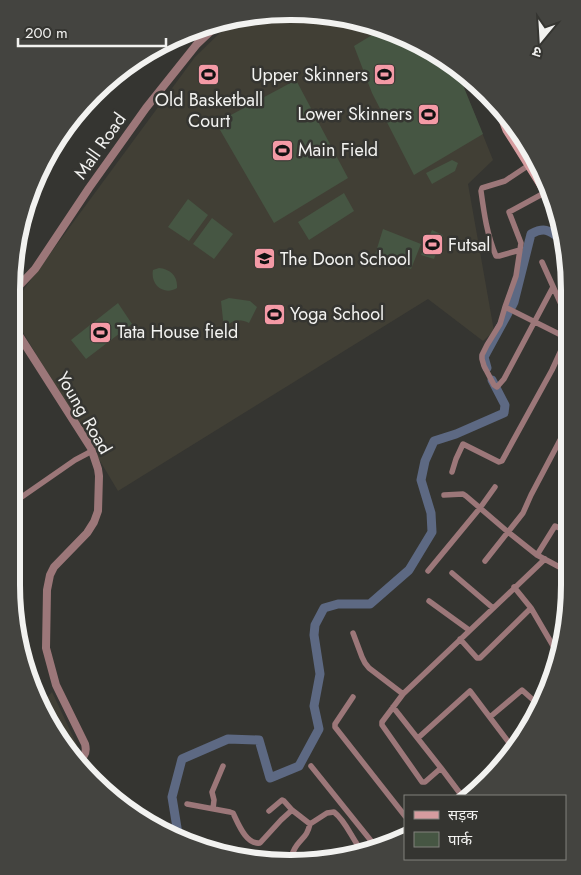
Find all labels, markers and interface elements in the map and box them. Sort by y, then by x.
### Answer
scale bar [18,15,165,47]
north arrow [516,15,566,65]
text: 200 m [25,22,68,44]
text: उ [529,41,544,63]
place label: Upper Skinners [251,62,368,88]
sports icon: Old Basketball Court [197,63,221,87]
sports icon: Upper Skinners [372,63,396,87]
place label: Old Basketball Court [155,87,263,134]
place label: Lower Skinners [297,101,412,127]
sports icon: Lower Skinners [416,102,440,126]
street label: Mall Road [68,108,132,184]
place label: Main Field [298,137,378,163]
sports icon: Main Field [270,138,294,162]
place label: Futsal [448,232,490,258]
sports icon: Futsal [420,233,444,257]
place label: The Doon School [280,246,411,272]
school or university icon: The Doon School [252,247,276,271]
place label: Yoga School [290,301,384,327]
sports icon: Yoga School [262,302,286,326]
place label: Tata House field [117,319,238,345]
sports icon: Tata House field [89,320,113,344]
street label: Young Road [50,367,118,459]
legend [404,795,566,860]
text: सड़क [448,804,478,826]
text: पार्क [448,829,472,851]

